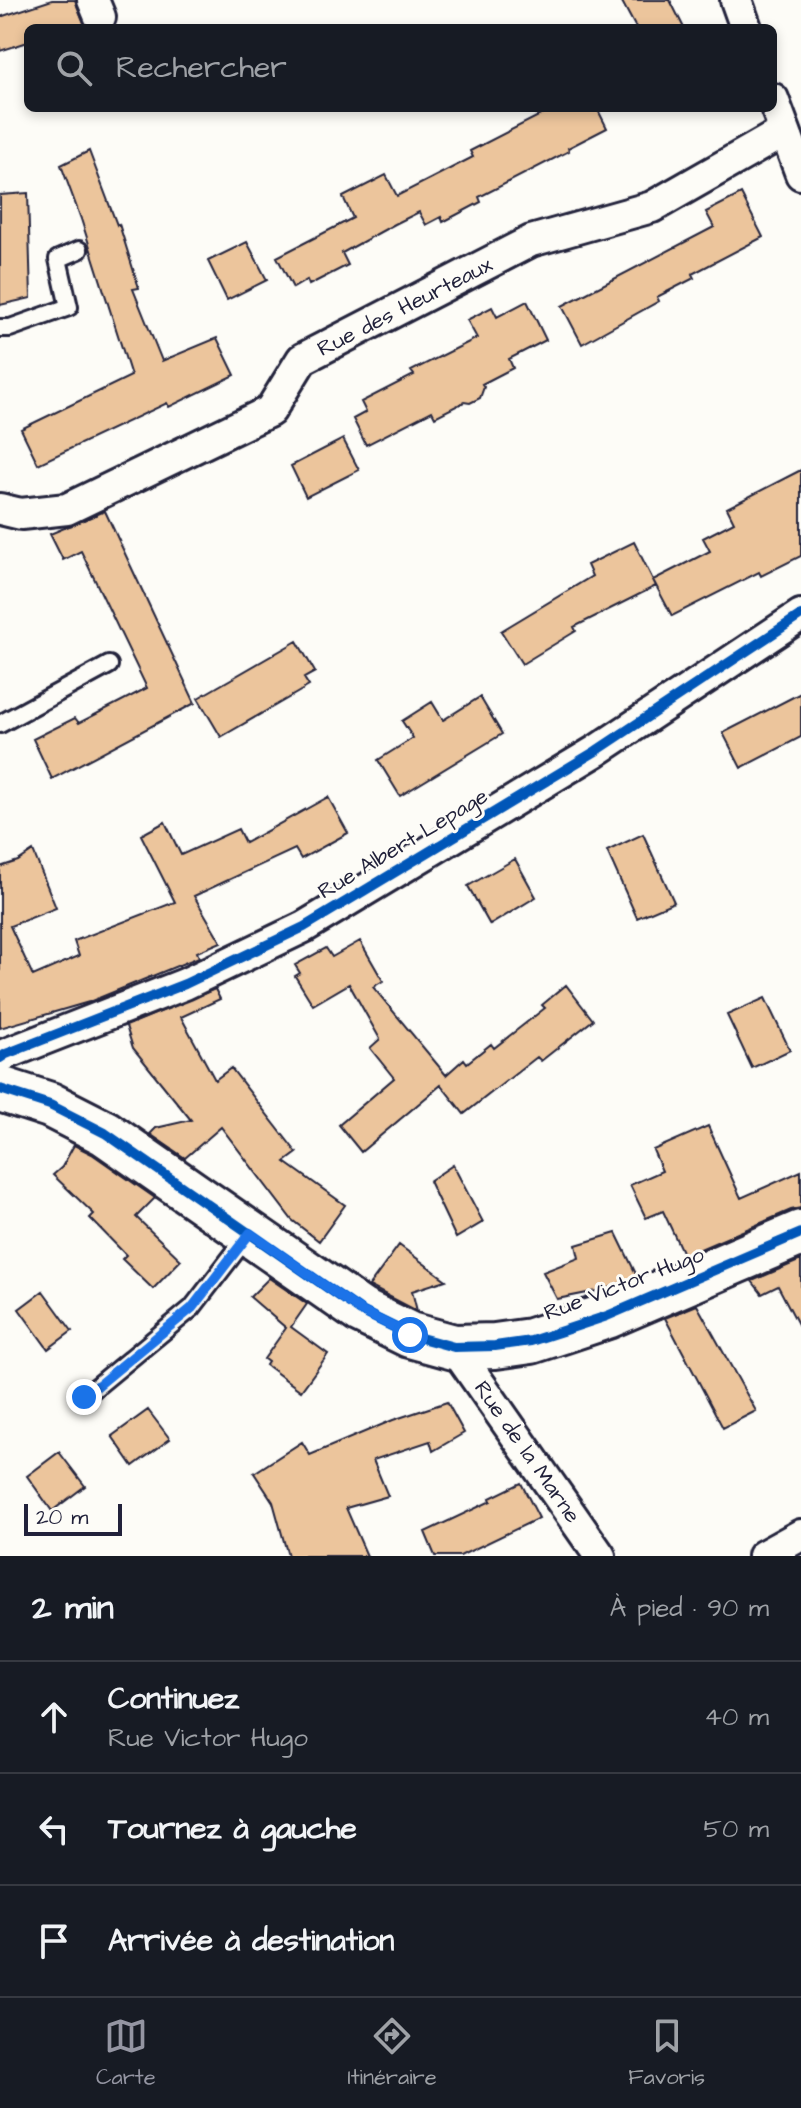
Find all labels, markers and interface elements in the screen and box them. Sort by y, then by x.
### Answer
search box [24,24,777,112]
icon: search [52,46,96,90]
text: Rechercher [116,47,287,89]
street label: Rue des Heurteaux [312,249,498,365]
street label: Rue Albert Lepage [312,781,494,908]
street label: Rue Victor Hugo [540,1239,709,1330]
route start [392,1317,428,1353]
street label: Rue de la Marne [466,1375,588,1530]
route end [66,1379,102,1415]
scale bar [24,1500,122,1536]
text: 20 m [36,1502,88,1533]
text: 2 min [32,1584,114,1632]
text: À pied · 90 m [610,1590,769,1626]
text: Continuez [108,1678,239,1720]
icon: ahead [32,1695,76,1739]
text: 40 m [704,1699,769,1735]
text: Rue Victor Hugo [108,1720,308,1756]
icon: left [32,1807,76,1851]
text: Tournez à gauche [108,1808,357,1850]
text: 50 m [704,1811,769,1847]
icon: arrive [32,1919,76,1963]
text: Arrivée à destination [108,1920,394,1962]
tab: Carte [96,2014,156,2093]
tab: Itinéraire [347,2014,437,2093]
tab: Favoris [628,2014,705,2093]

